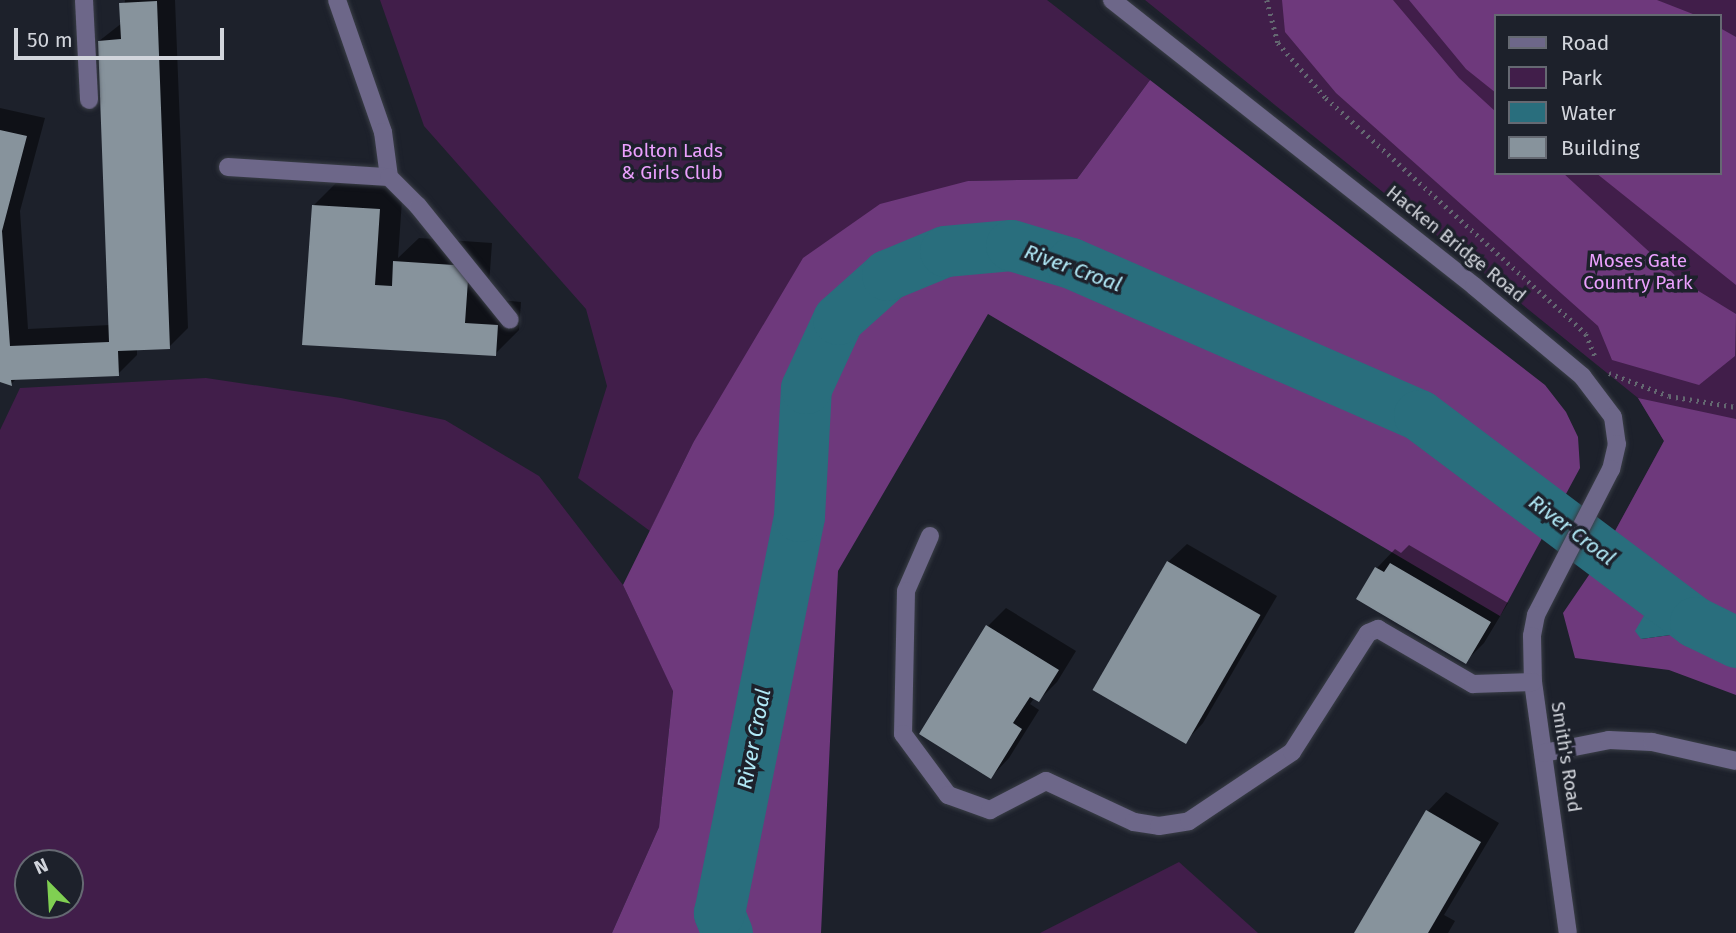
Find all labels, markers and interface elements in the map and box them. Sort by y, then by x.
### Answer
scale bar [18,14,228,58]
legend [1494,14,1722,175]
text: 50 m [27,27,73,53]
text: Road [1561,30,1609,56]
text: Park [1561,65,1602,91]
text: Water [1561,100,1616,126]
text: Building [1561,135,1640,161]
park label: Bolton Lads & Girls Club [621,140,723,184]
street label: Hacken Bridge Road [1382,181,1530,307]
water label: River Croal [1021,239,1125,297]
park label: Moses Gate Country Park [1583,250,1693,294]
water label: River Croal [1524,489,1620,571]
water label: River Croal [732,687,776,791]
street label: Smith's Road [1546,700,1586,814]
north arrow [14,849,84,919]
text: N [31,853,51,879]

